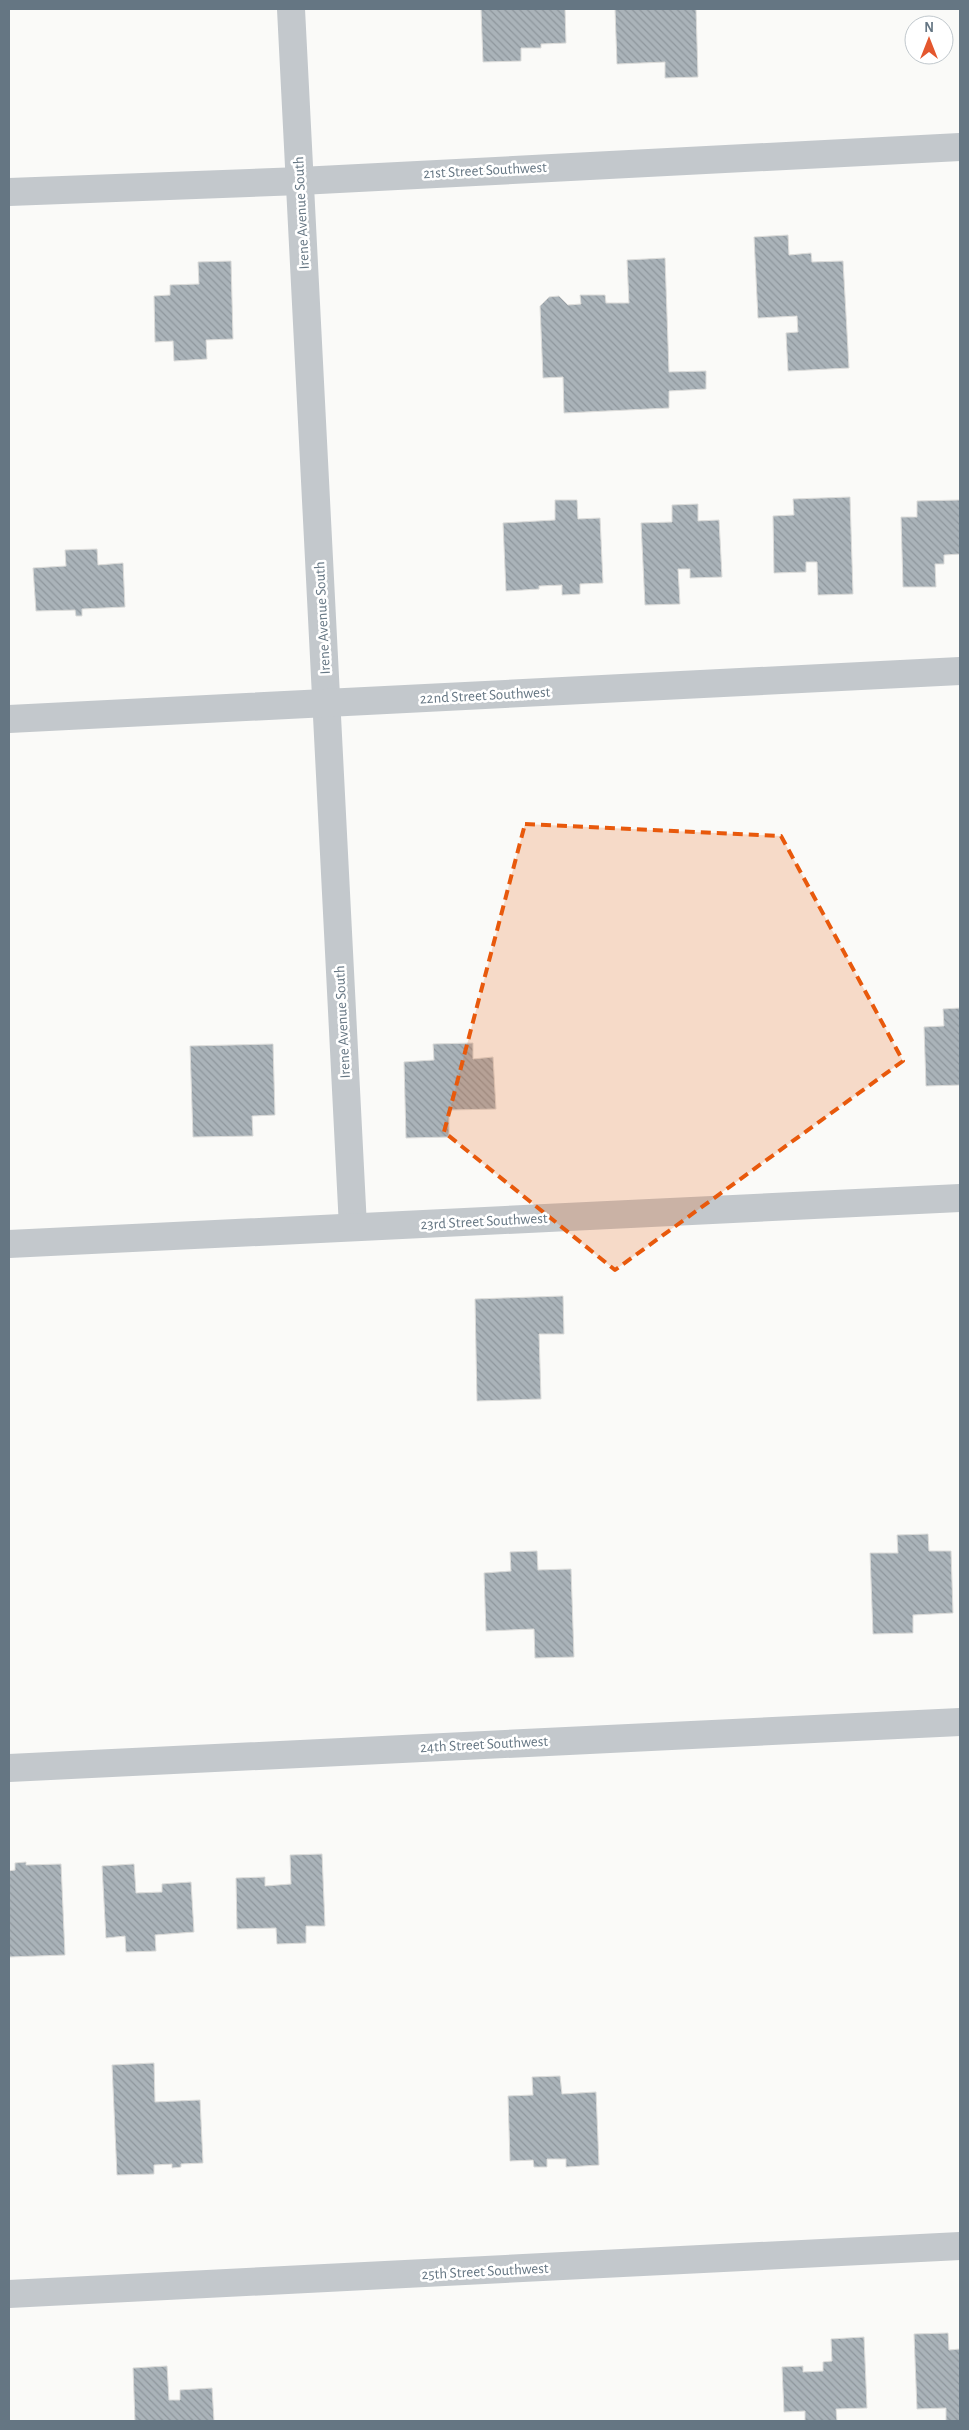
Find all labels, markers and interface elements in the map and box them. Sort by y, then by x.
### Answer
north arrow [904,15,954,65]
text: N [924,21,934,35]
street label: Irene Avenue South [291,156,312,270]
street label: 21st Street Southwest [423,160,547,181]
street label: Irene Avenue South [312,561,333,675]
street label: 22nd Street Southwest [419,685,551,706]
street label: Irene Avenue South [332,965,353,1079]
street label: 23rd Street Southwest [420,1211,548,1232]
street label: 24th Street Southwest [420,1734,549,1755]
street label: 25th Street Southwest [421,2261,549,2282]

